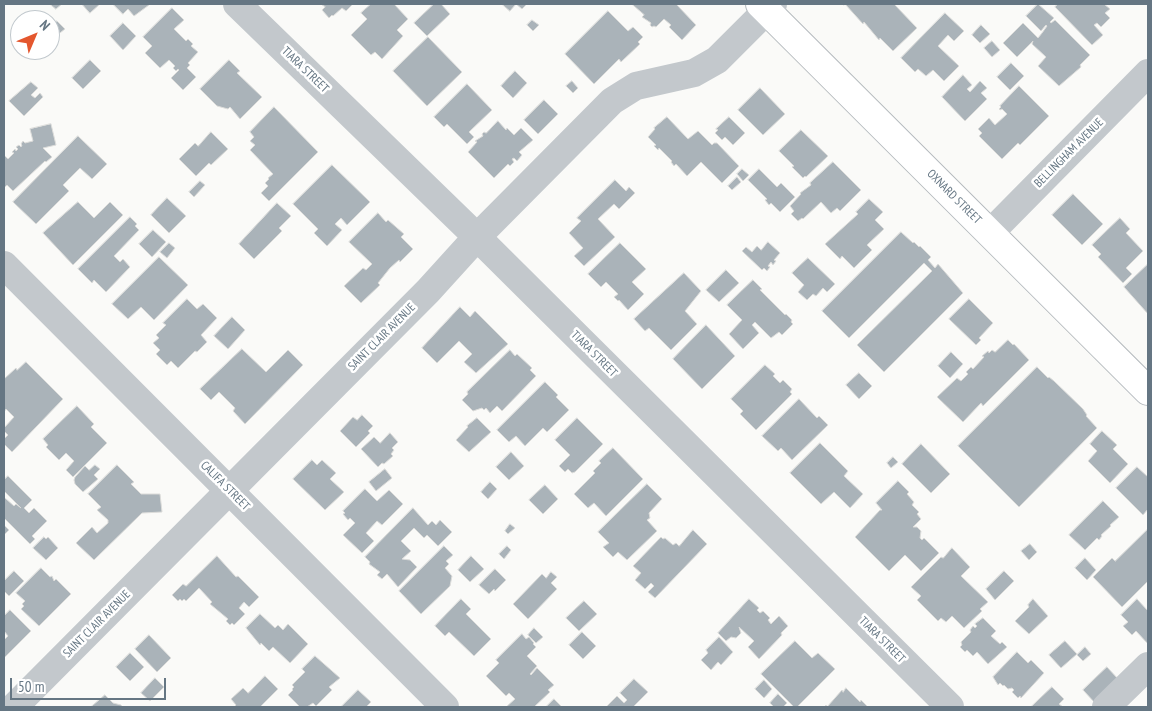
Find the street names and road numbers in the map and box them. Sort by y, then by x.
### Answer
street label: TIARA STREET [279,44,331,96]
street label: BELLINGHAM AVENUE [1031,115,1107,191]
street label: OXNARD STREET [924,167,984,227]
street label: SAINT CLAIR AVENUE [345,300,419,374]
street label: TIARA STREET [568,328,620,380]
street label: CALIFA STREET [197,458,253,514]
street label: SAINT CLAIR AVENUE [60,587,134,661]
street label: TIARA STREET [856,614,908,666]

